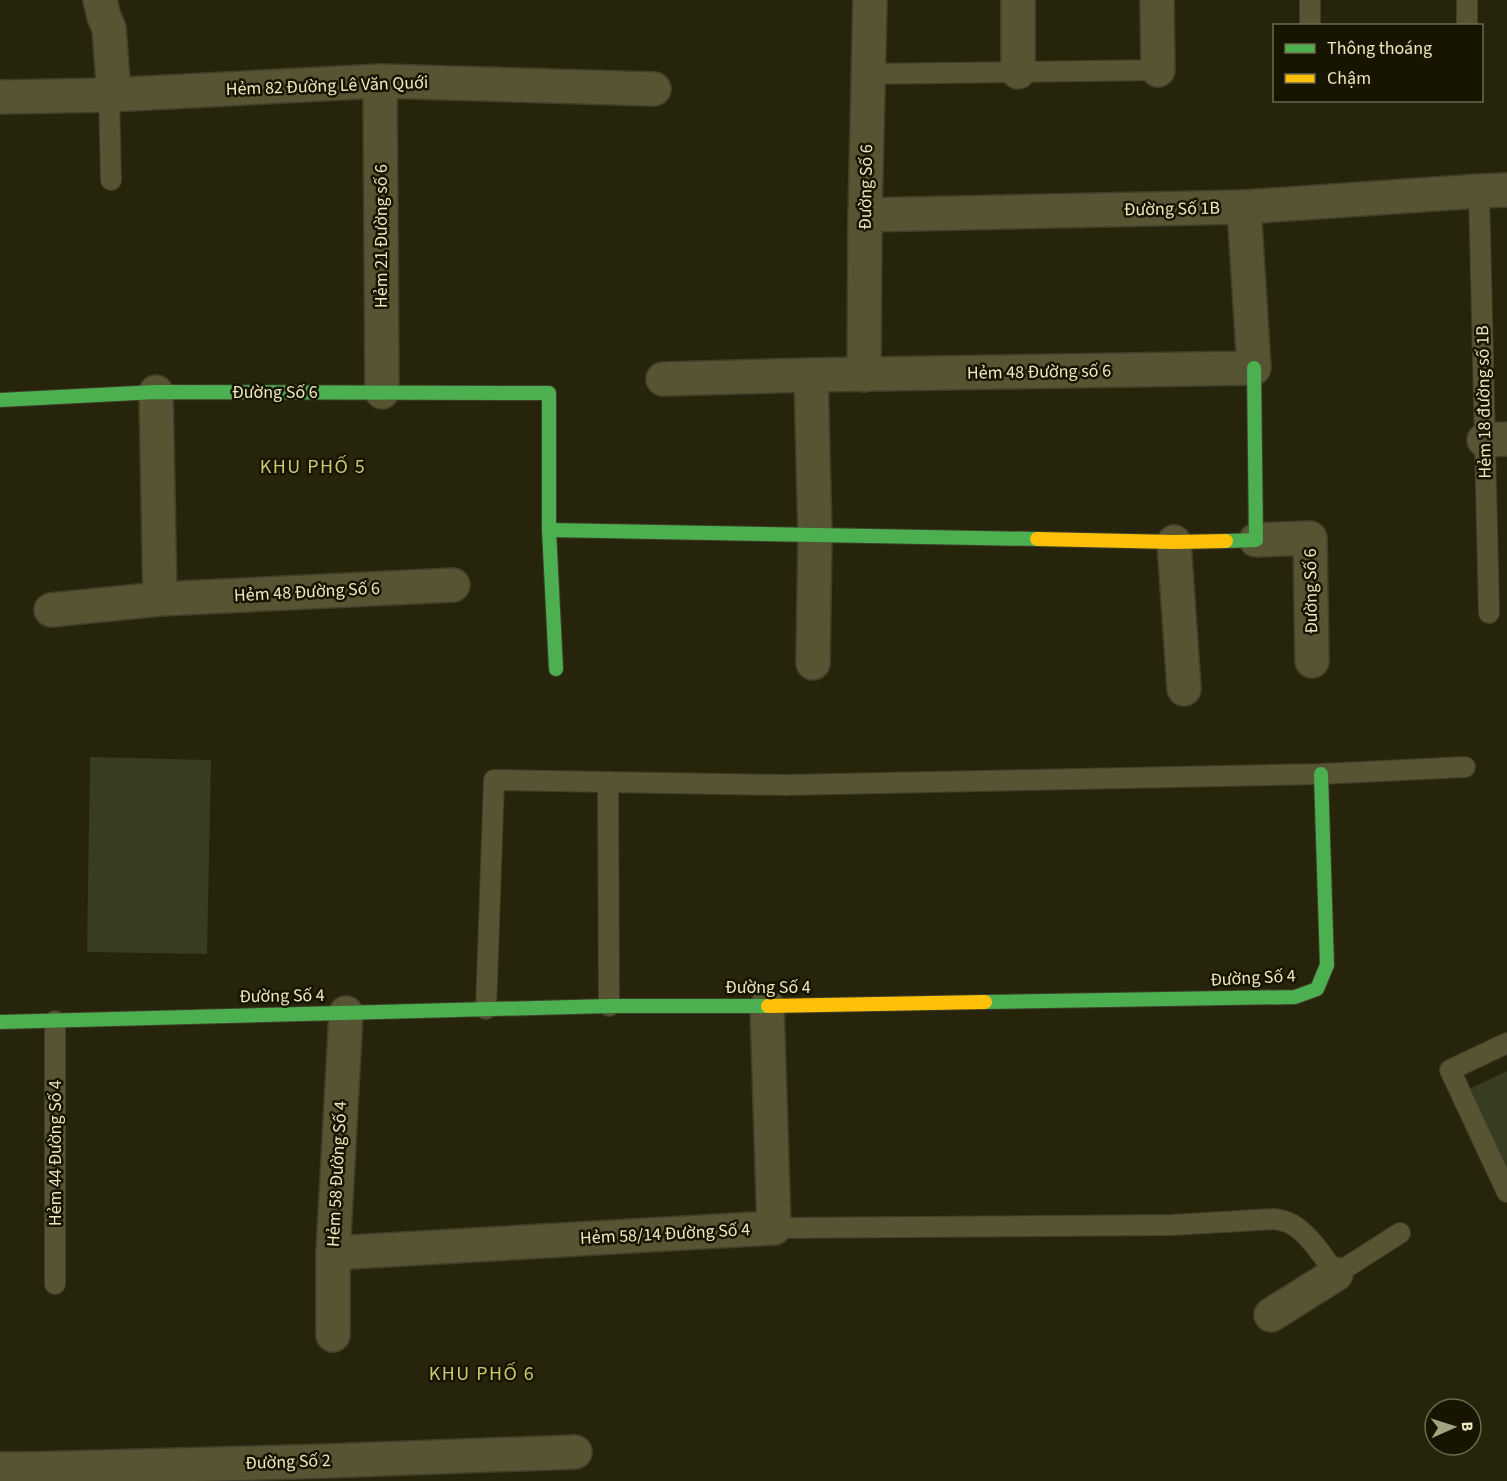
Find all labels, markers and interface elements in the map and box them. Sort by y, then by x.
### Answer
legend [1273,24,1483,102]
text: Thông thoáng [1327,36,1432,61]
text: Chậm [1327,66,1371,91]
street label: Hẻm 82 Đường Lê Văn Quới [225,70,429,102]
street label: Đường Số 6 [853,144,879,230]
street label: Hẻm 21 Đường số 6 [369,164,394,308]
street label: Đường Số 1B [1124,196,1220,222]
street label: Hẻm 18 đường số 1B [1470,325,1498,479]
street label: Hẻm 48 Đường số 6 [967,358,1111,386]
street label: Đường Số 6 [232,380,318,405]
district label: KHU PHỐ 5 [260,453,366,481]
street label: Đường Số 6 [1298,548,1324,634]
street label: Hẻm 48 Đường Số 6 [233,576,381,608]
street label: Đường Số 4 [1210,963,1296,993]
street label: Đường Số 4 [725,975,811,1000]
street label: Đường Số 4 [239,983,325,1009]
street label: Hẻm 44 Đường Số 4 [43,1080,68,1226]
street label: Hẻm 58 Đường Số 4 [321,1100,353,1248]
street label: Hẻm 58/14 Đường Số 4 [579,1217,751,1251]
district label: KHU PHỐ 6 [429,1360,535,1388]
north arrow [1423,1397,1483,1457]
text: B [1456,1421,1478,1432]
street label: Đường Số 2 [245,1448,331,1476]

